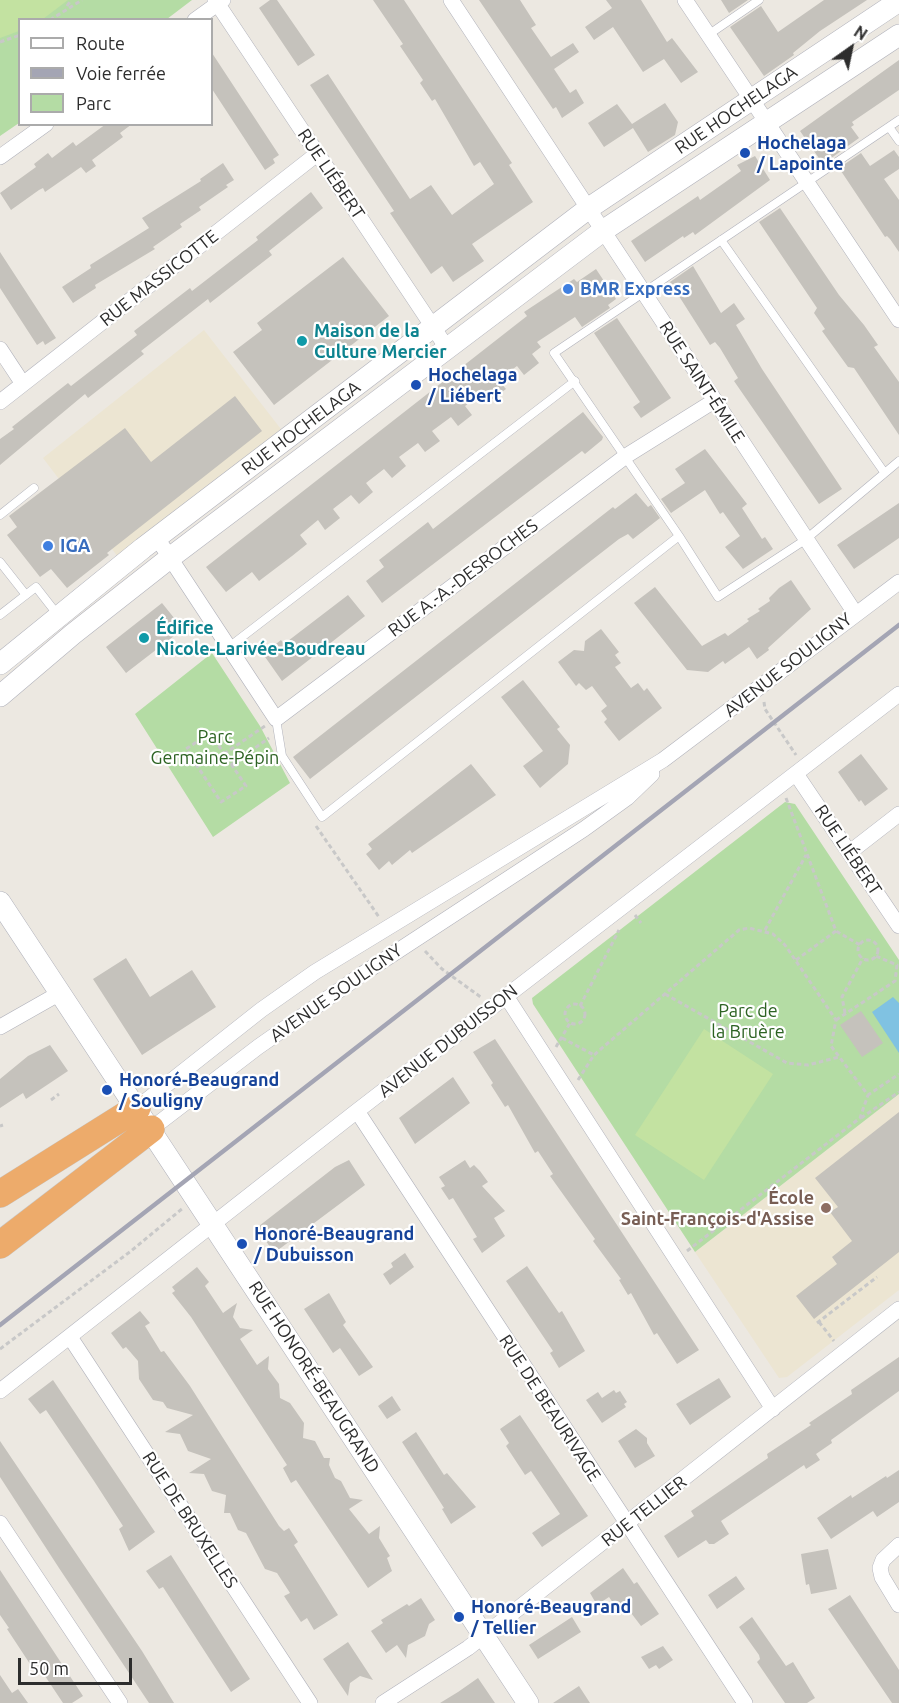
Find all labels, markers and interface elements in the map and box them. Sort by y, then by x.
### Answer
legend [18,18,213,126]
north arrow [821,18,881,78]
text: N [851,22,871,44]
text: Route [76,33,125,53]
street label: RUE HOCHELAGA [671,61,801,159]
text: Voie ferrée [76,63,166,83]
text: Parc [76,93,111,113]
street label: RUE LIÉBERT [293,125,369,223]
place label: Hochelaga / Lapointe [757,132,846,174]
marker: Hochelaga / Lapointe [738,146,752,160]
street label: RUE MASSICOTTE [96,225,222,331]
place label: BMR Express [580,278,690,300]
marker: BMR Express [561,282,575,296]
street label: RUE SAINT-ÉMILE [655,317,749,447]
place label: Maison de la Culture Mercier [314,320,447,362]
marker: Maison de la Culture Mercier [295,334,309,348]
place label: Hochelaga / Liébert [428,364,517,406]
street label: RUE HOCHELAGA [238,376,364,480]
marker: Hochelaga / Liébert [409,378,423,392]
street label: RUE A.-A.-DESROCHES [384,515,542,641]
place label: IGA [60,535,91,557]
marker: IGA [41,539,55,553]
street label: AVENUE SOULIGNY [720,608,856,722]
place label: Édifice Nicole-Larivée-Boudreau [156,617,366,660]
marker: Édifice Nicole-Larivée-Boudreau [137,631,151,645]
park label: Parc Germaine-Pépin [151,726,279,768]
street label: RUE LIÉBERT [810,801,886,899]
street label: AVENUE SOULIGNY [266,939,406,1047]
street label: AVENUE DUBUISSON [374,980,522,1102]
park label: Parc de la Bruère [711,1000,785,1042]
place label: Honoré-Beaugrand / Souligny [119,1069,279,1112]
marker: Honoré-Beaugrand / Souligny [100,1083,114,1097]
place label: École Saint-François-d'Assise [621,1187,814,1230]
marker: École Saint-François-d'Assise [819,1201,833,1215]
place label: Honoré-Beaugrand / Dubuisson [254,1223,414,1266]
marker: Honoré-Beaugrand / Dubuisson [235,1237,249,1251]
street label: RUE HONORÉ-BEAUGRAND [244,1277,384,1477]
street label: RUE DE BEAURIVAGE [495,1331,605,1485]
street label: RUE DE BRUXELLES [138,1448,242,1592]
street label: RUE TELLIER [597,1471,691,1551]
place label: Honoré-Beaugrand / Tellier [471,1596,631,1638]
marker: Honoré-Beaugrand / Tellier [452,1610,466,1624]
scale bar [21,1646,135,1684]
text: 50 m [29,1658,69,1678]

